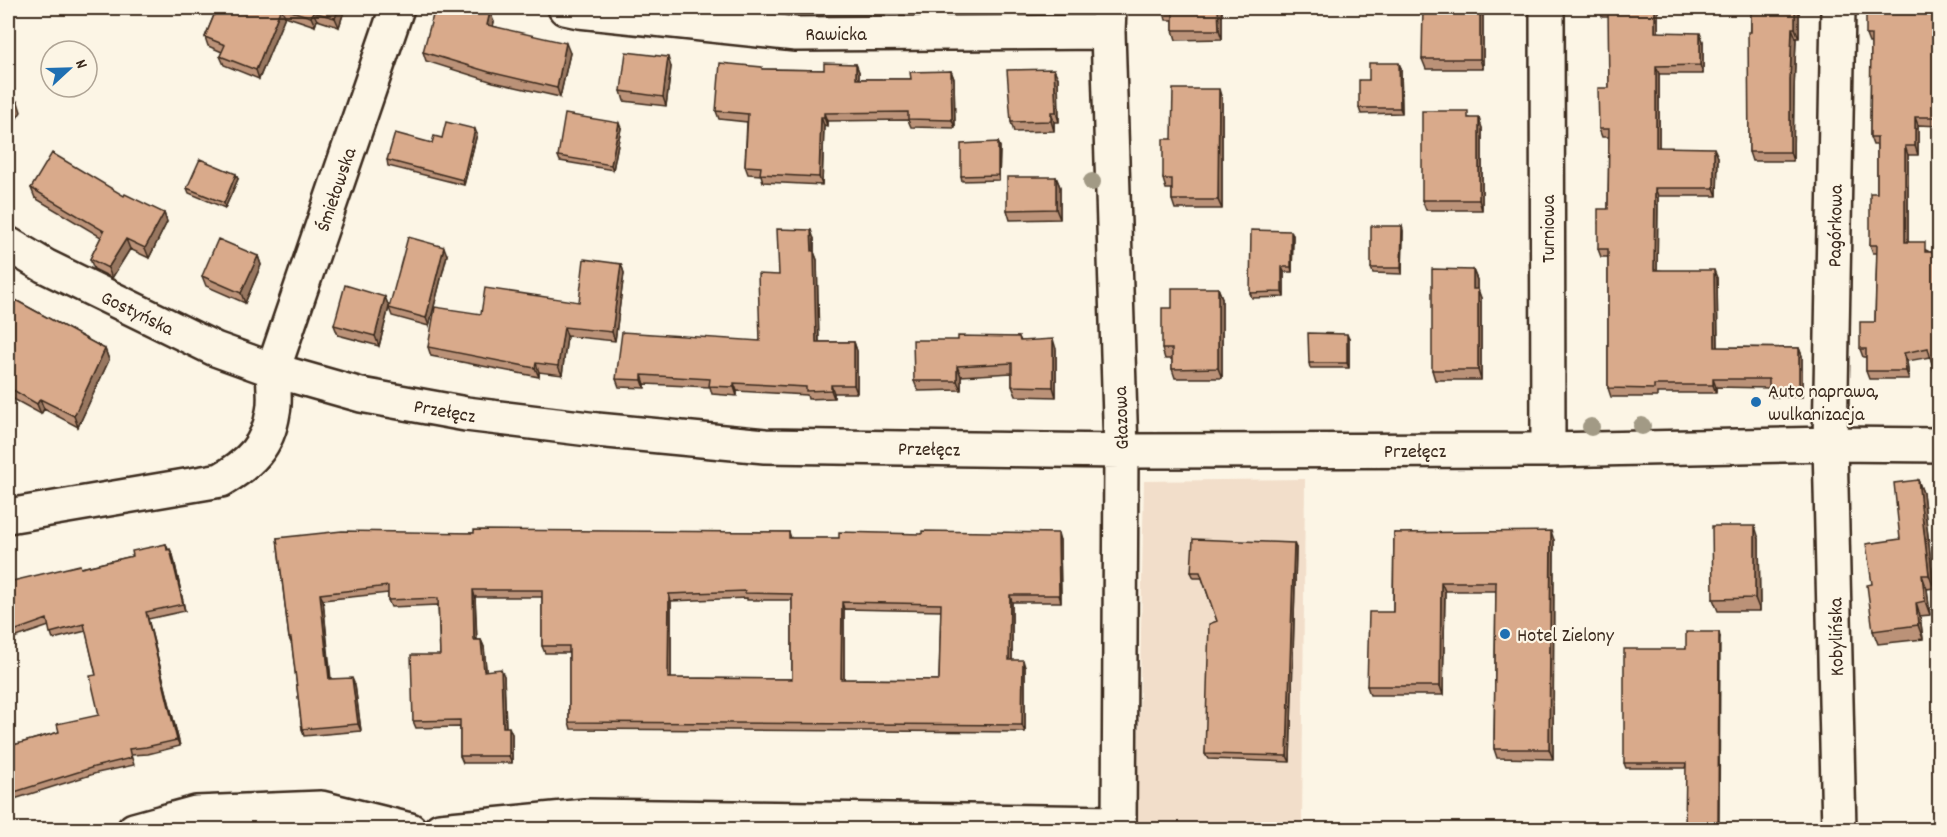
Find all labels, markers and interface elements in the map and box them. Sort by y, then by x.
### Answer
street label: Rawicka [805,22,867,50]
north arrow [39,39,99,99]
text: N [68,56,93,72]
street label: Śmiełowska [310,144,365,236]
street label: Pagórkowa [1822,184,1852,268]
street label: Turniowa [1536,194,1564,263]
street label: Gostyńska [95,285,178,345]
place label: Auto naprawa, wulkanizacja [1768,379,1879,430]
street label: Głazowa [1108,385,1138,450]
street label: Przełęcz [411,394,478,432]
marker: Auto naprawa, wulkanizacja [1749,395,1763,409]
street label: Przełęcz [898,436,961,466]
street label: Przełęcz [1384,439,1447,467]
street label: Kobylińska [1823,597,1853,676]
place label: Hotel Zielony [1517,623,1615,651]
marker: Hotel Zielony [1498,627,1512,641]

